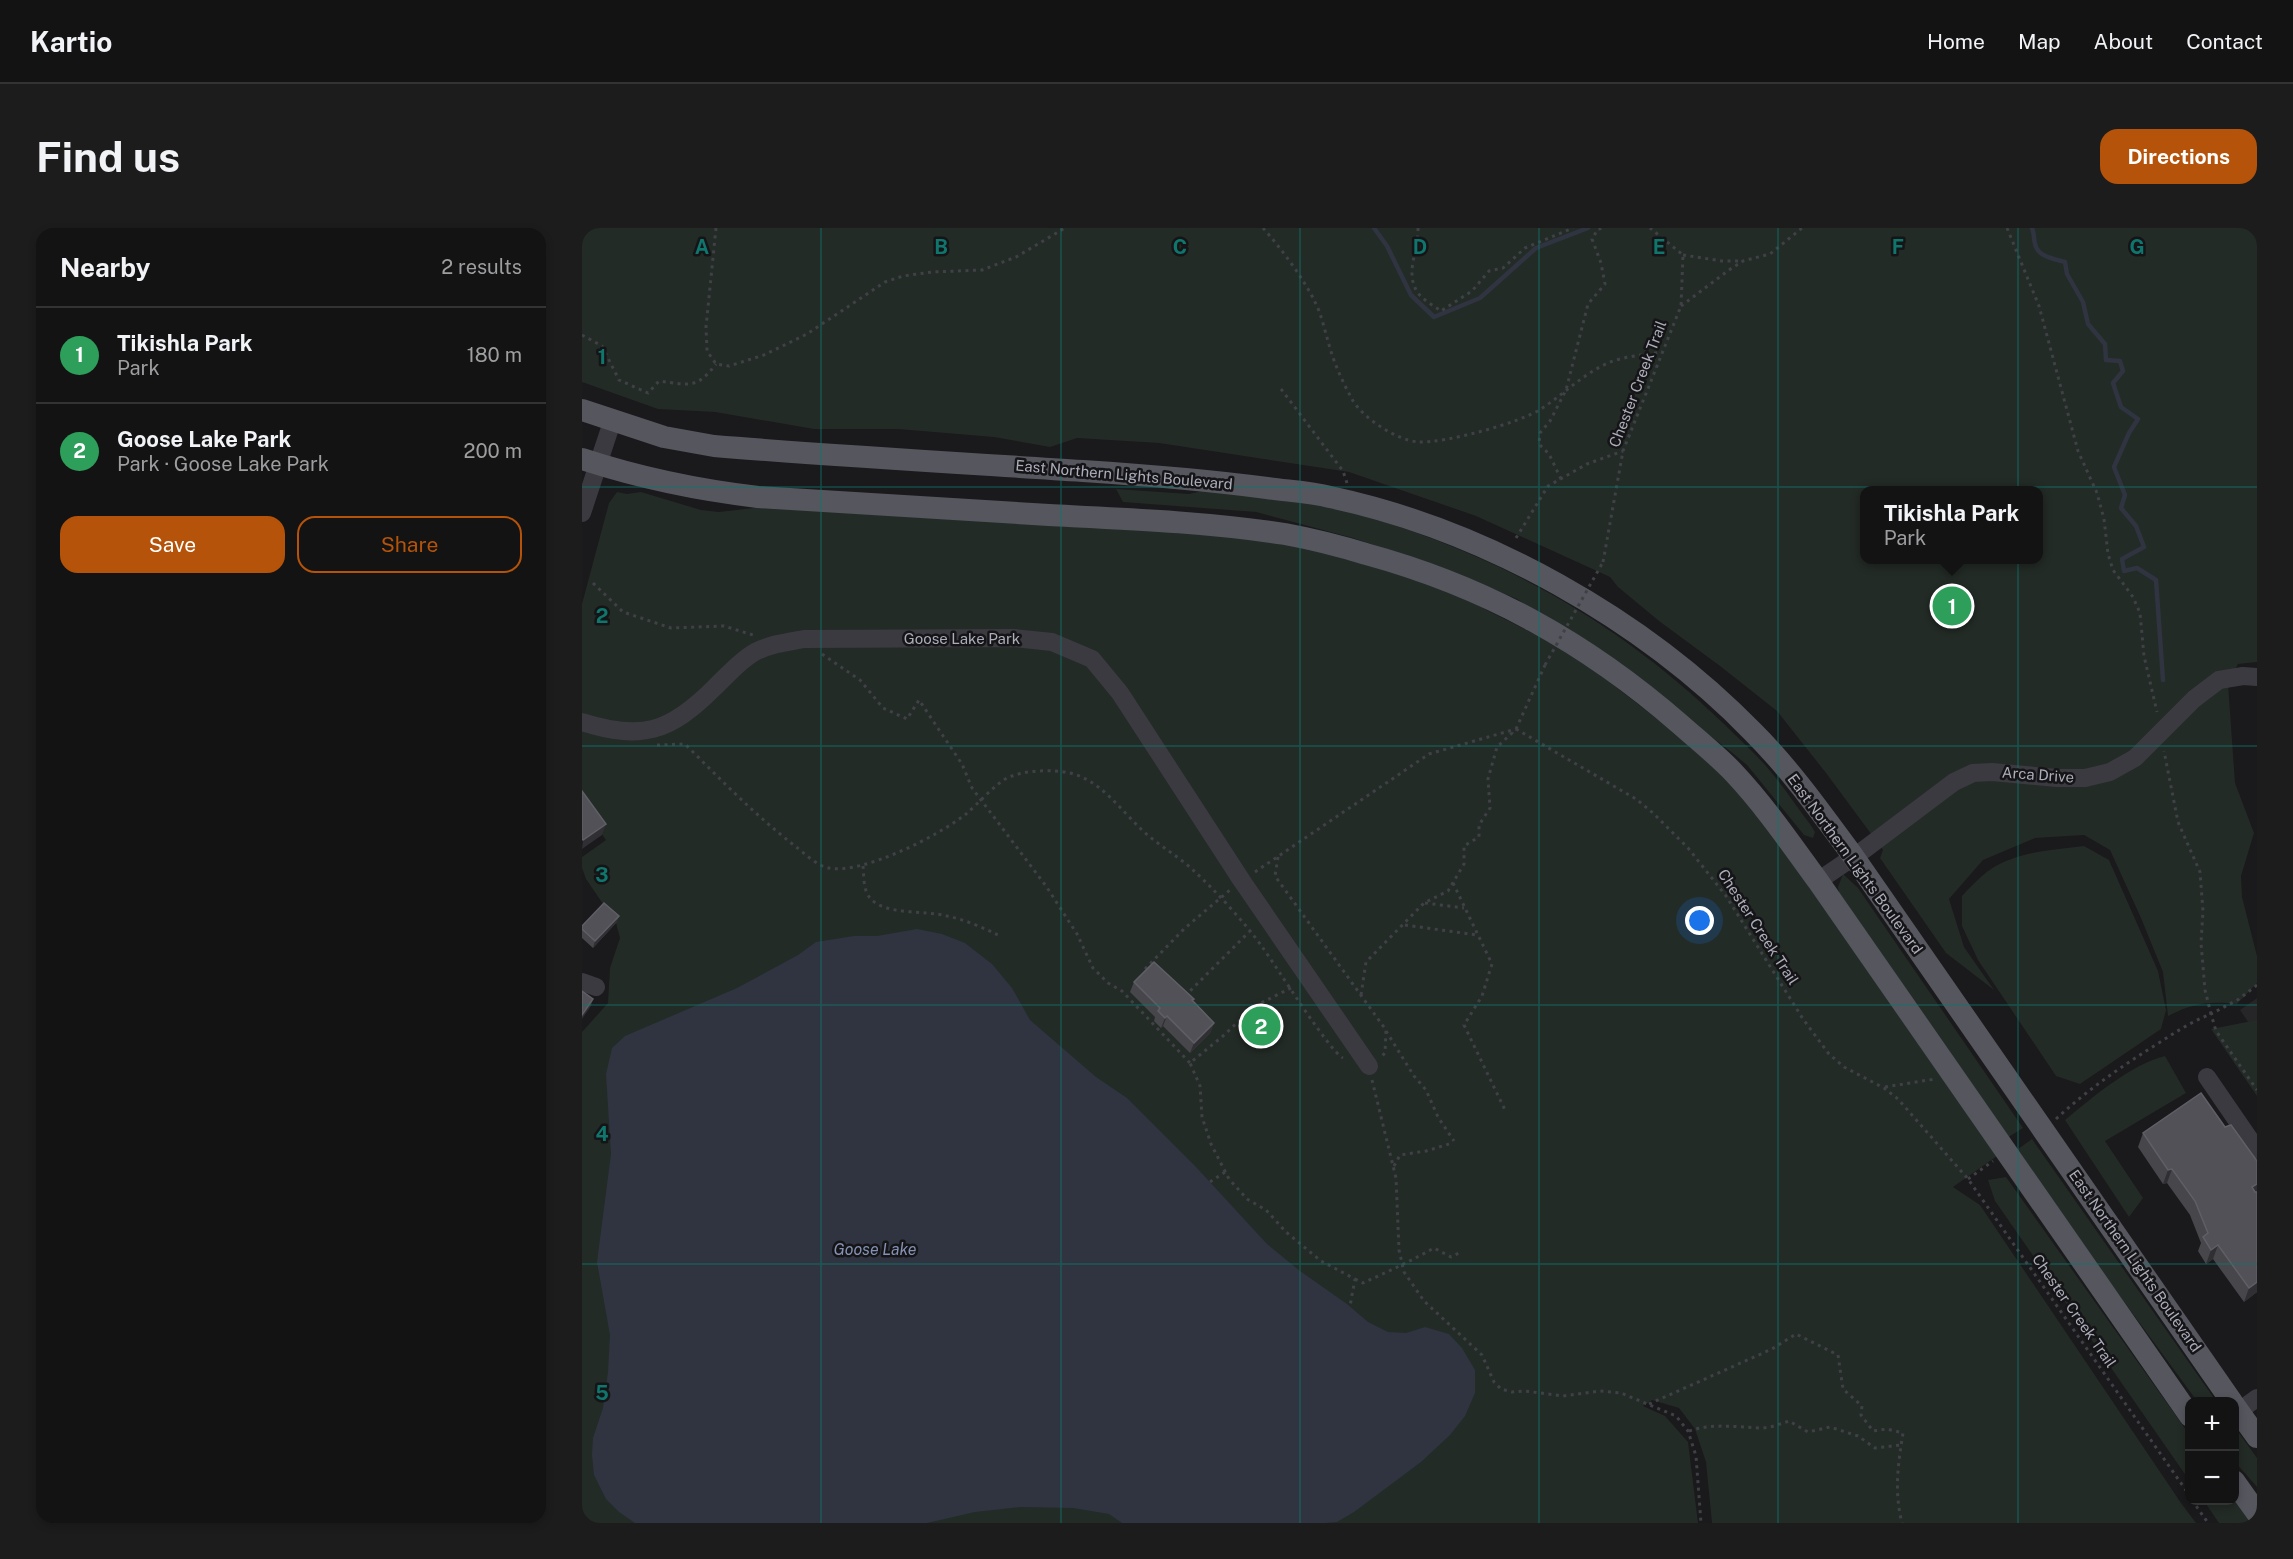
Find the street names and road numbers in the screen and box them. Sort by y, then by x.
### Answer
street label: Chester Creek Trail [1606,318,1670,450]
street label: East Northern Lights Boulevard [1015,457,1233,492]
street label: Goose Lake Park [904,630,1020,647]
street label: Arca Drive [2001,764,2075,786]
street label: East Northern Lights Boulevard [1784,770,1926,957]
street label: Chester Creek Trail [1715,866,1802,988]
street label: East Northern Lights Boulevard [2066,1167,2205,1355]
street label: Chester Creek Trail [2029,1251,2120,1371]

